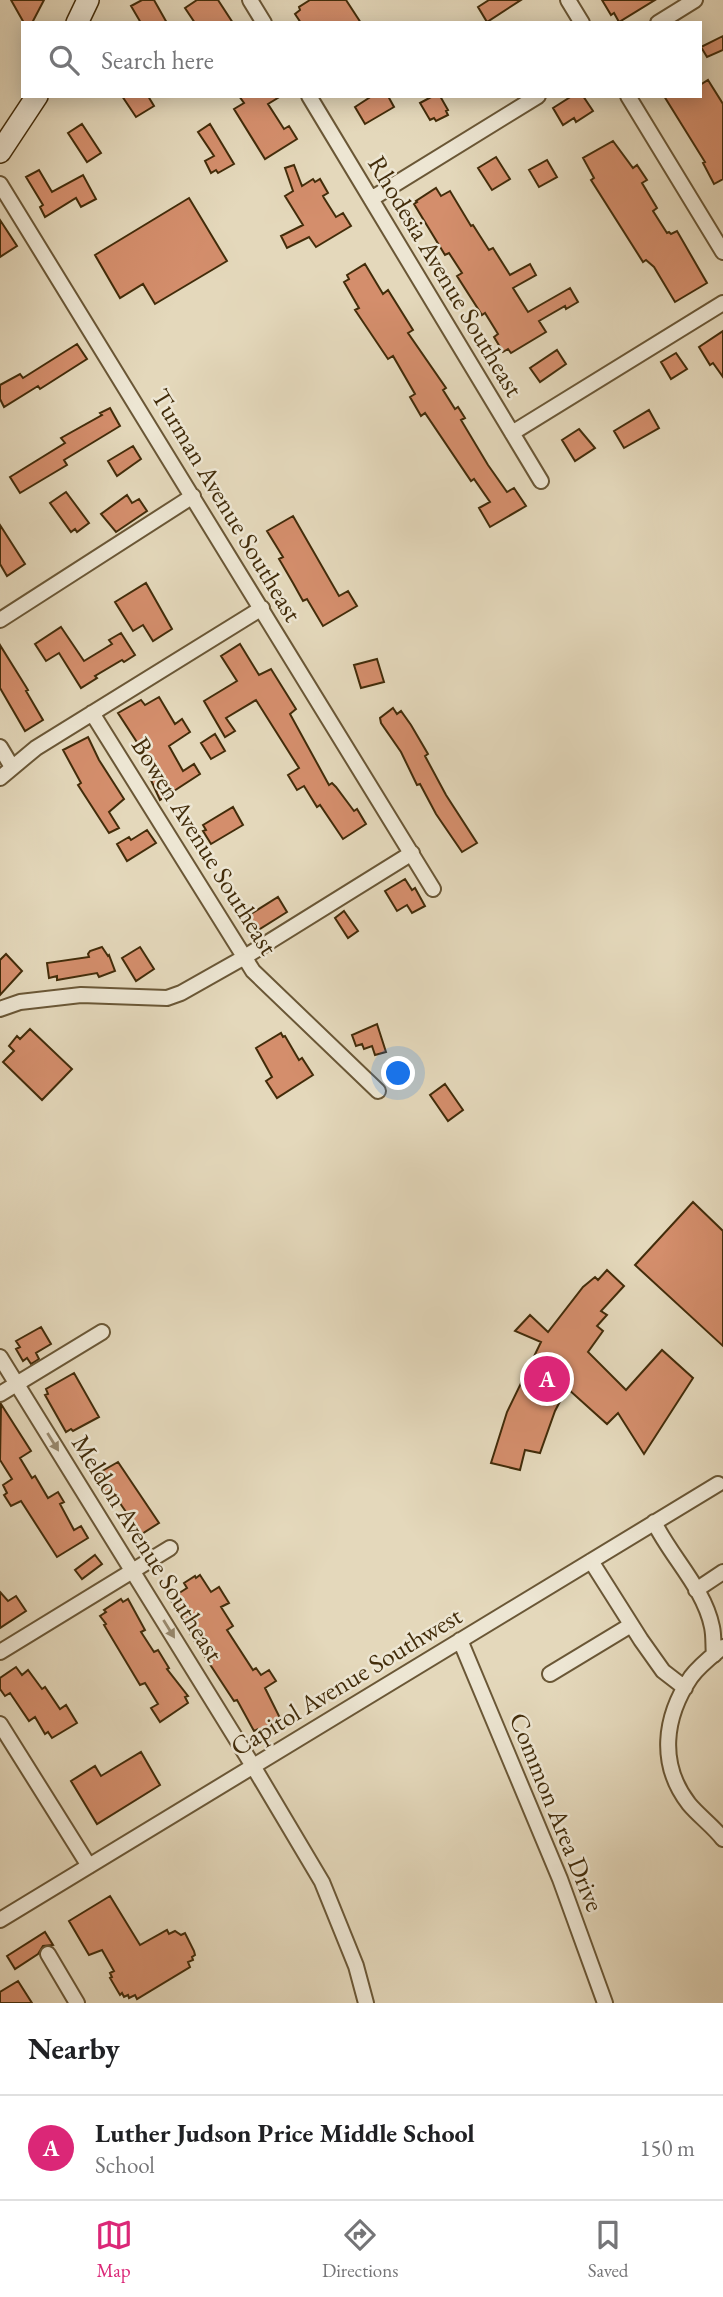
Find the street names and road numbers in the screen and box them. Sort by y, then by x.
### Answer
street label: Rhodesia Avenue Southeast [360,149,532,403]
street label: Turman Avenue Southeast [144,382,310,628]
street label: Bowen Avenue Southeast [124,731,286,961]
street label: Meldon Avenue Southeast [64,1428,232,1668]
street label: Capitol Avenue Southwest [224,1598,468,1764]
street label: Common Area Drive [502,1708,612,1916]

